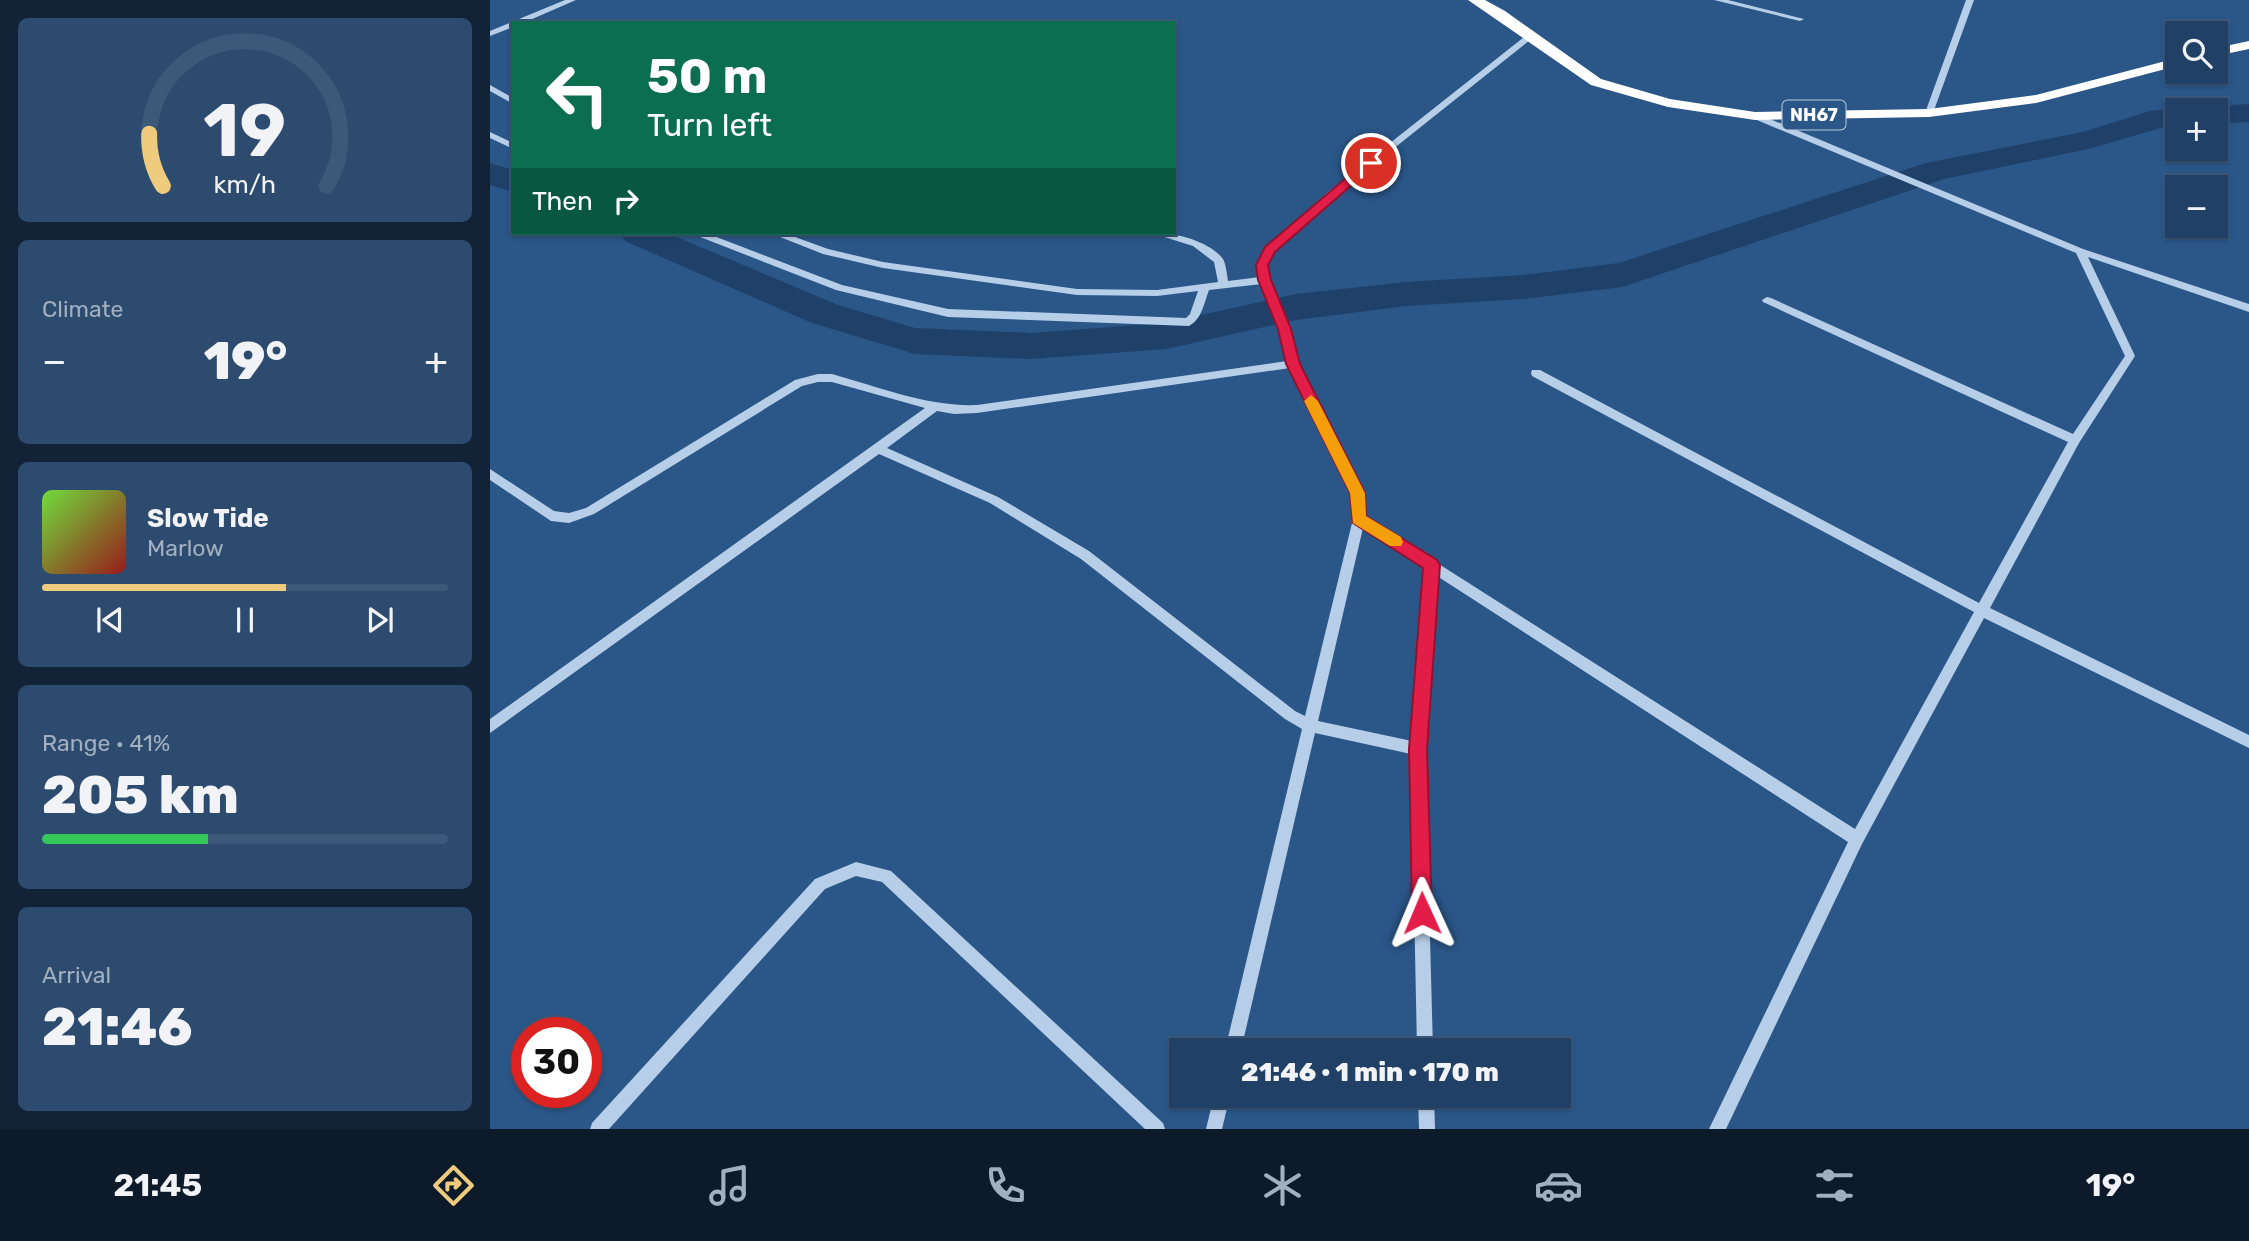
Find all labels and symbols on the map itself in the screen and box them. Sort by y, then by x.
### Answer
road number: NH67 [1782,100,1846,130]
pin [1341,133,1401,193]
position arrow [1385,876,1459,950]
speed limit sign: 30 [511,1017,602,1108]

